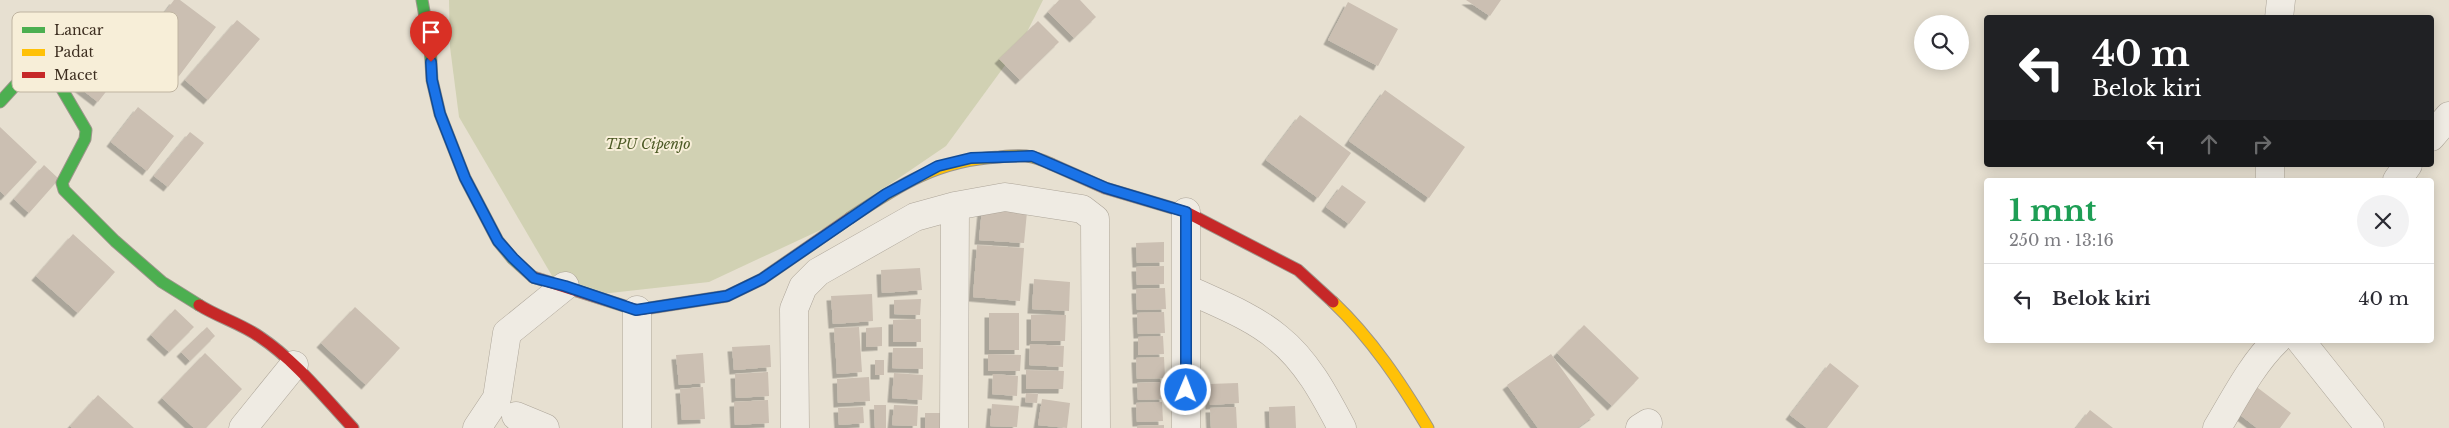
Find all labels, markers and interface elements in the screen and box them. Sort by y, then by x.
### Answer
pin [410,11,452,62]
legend [12,12,178,92]
map controls [1914,15,1969,70]
button: search [1914,15,1969,70]
icon: arrive [417,18,445,46]
text: Lancar [54,21,104,39]
text: 40 m [2092,32,2190,75]
icon: left [2009,35,2074,100]
text: Padat [54,43,94,61]
text: Macet [54,66,99,84]
text: Belok kiri [2092,75,2202,102]
icon: left [2142,130,2170,158]
icon: ahead [2195,130,2223,158]
icon: right [2248,130,2276,158]
park label: TPU Cipenjo [606,135,690,153]
text: 1 mnt [2009,192,2097,229]
button: close [2357,195,2409,247]
text: 250 m · 13:16 [2009,230,2114,250]
icon: left [2009,285,2037,313]
text: Belok kiri [2052,287,2151,310]
text: 40 m [2358,287,2409,310]
position arrow [1159,363,1211,415]

